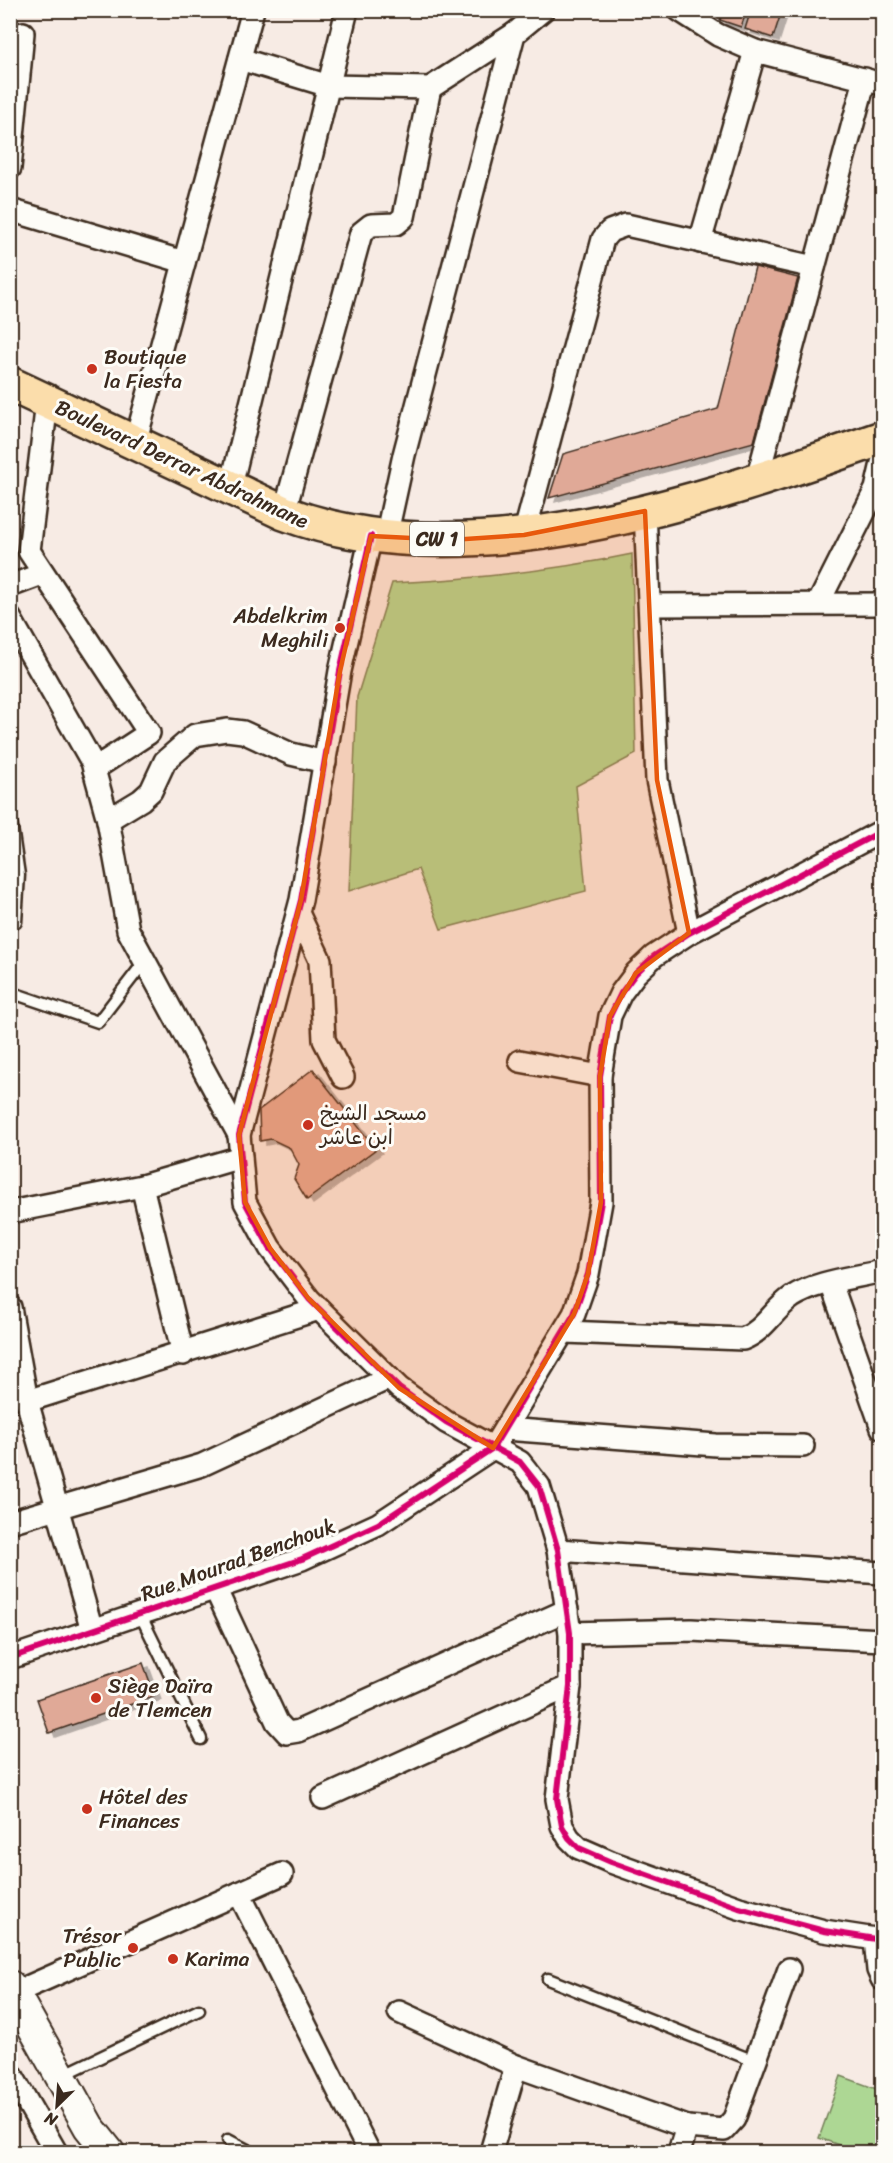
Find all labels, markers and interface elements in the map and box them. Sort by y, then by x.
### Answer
place label: Boutique la Fiesta [104,338,187,400]
marker: Boutique la Fiesta [85,362,99,376]
street label: Boulevard Derrar Abdrahmane [49,388,315,540]
road number: CW 1 [410,522,464,556]
place label: Abdelkrim Meghili [232,597,329,659]
marker: Abdelkrim Meghili [333,621,347,635]
place label: مسجد الشيخ ابن عاشر [318,1094,427,1156]
marker: مسجد الشيخ ابن عاشر [301,1118,315,1132]
street label: Rue Mourad Benchouk [135,1507,341,1613]
place label: Siège Daïra de Tlemcen [108,1667,213,1729]
marker: Siège Daïra de Tlemcen [89,1691,103,1705]
place label: Hôtel des Finances [99,1778,188,1840]
marker: Hôtel des Finances [80,1802,94,1816]
place label: Trésor Public [63,1917,122,1979]
place label: Karima [185,1940,250,1978]
marker: Trésor Public [126,1941,140,1955]
marker: Karima [166,1952,180,1966]
north arrow [27,2076,87,2136]
text: N [39,2103,63,2135]

